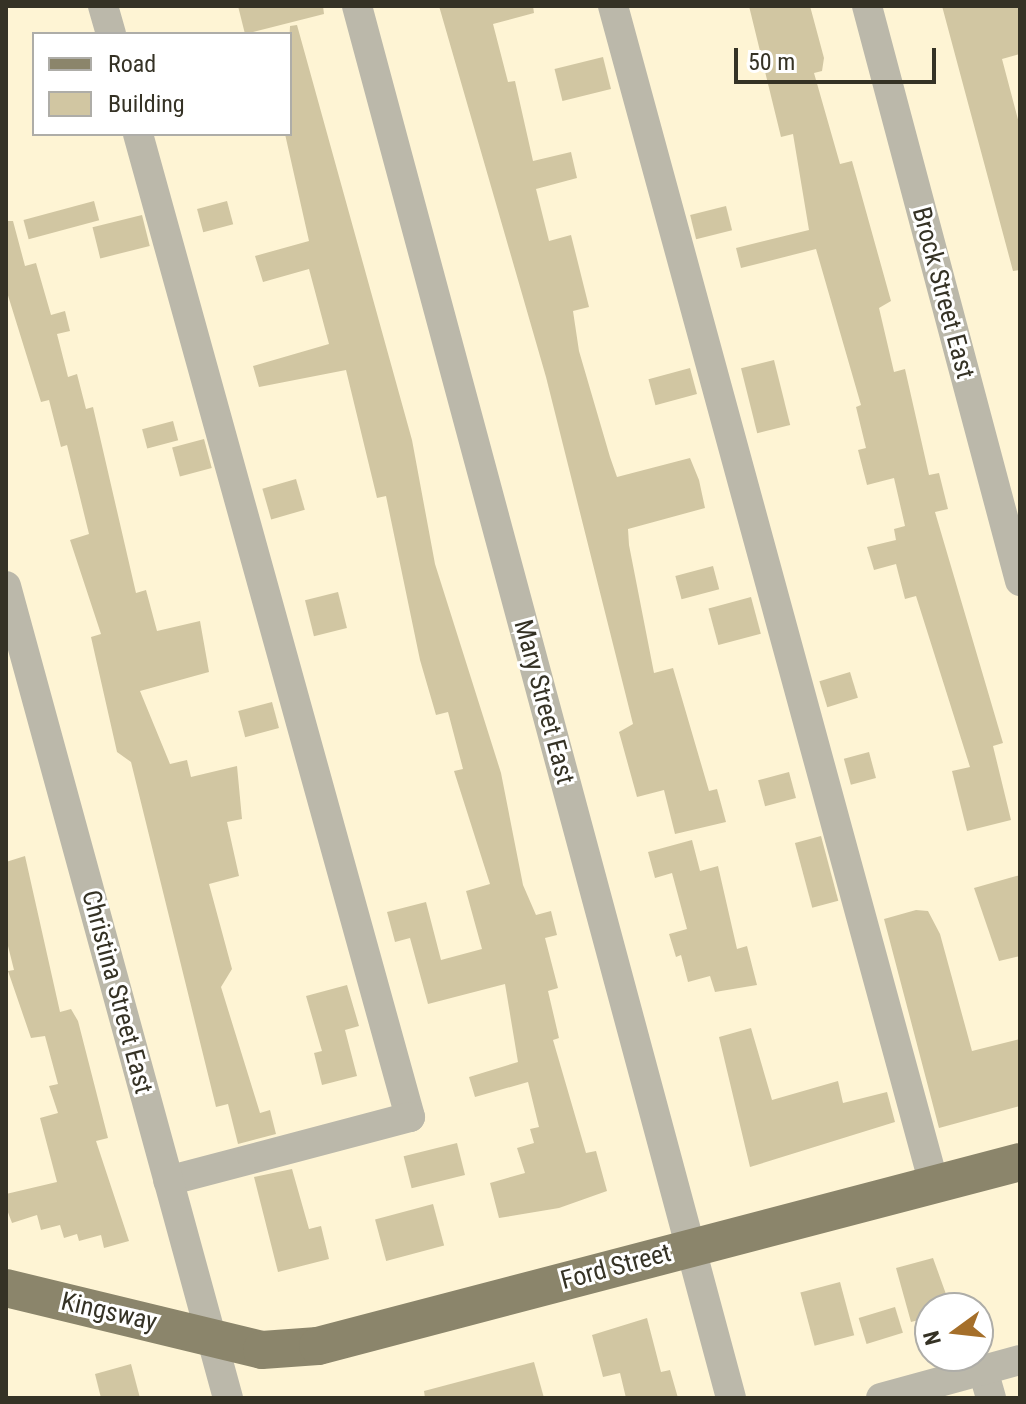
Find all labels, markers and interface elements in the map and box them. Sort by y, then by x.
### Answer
legend [32,32,292,136]
scale bar [738,32,940,82]
text: 50 m [748,48,795,76]
text: Road [108,50,156,78]
text: Building [108,90,185,118]
street label: Brock Street East [905,204,981,382]
street label: Mary Street East [507,616,581,788]
street label: Christina Street East [75,887,159,1097]
street label: Ford Street [558,1237,674,1297]
street label: Kingsway [58,1286,160,1338]
north arrow [914,1292,994,1372]
text: N [918,1328,946,1348]

